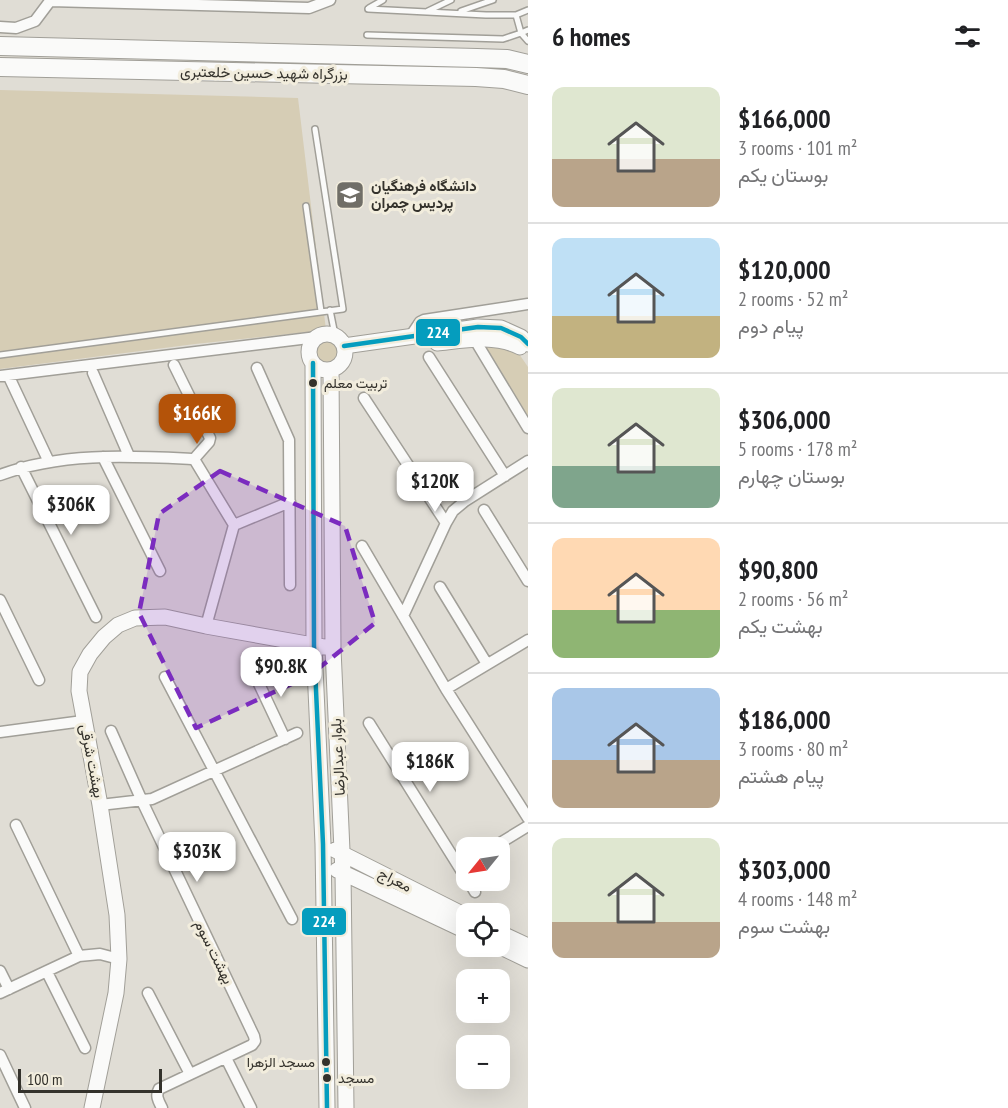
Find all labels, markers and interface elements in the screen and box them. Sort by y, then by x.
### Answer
text: 6 homes [552,20,630,53]
icon: filters [951,20,984,53]
street label: بزرگراه شهید حسین خلعتبری [180,62,348,84]
text: $166,000 [738,102,831,135]
icon: home [600,111,672,183]
text: 3 rooms · 101 m² [738,135,857,161]
text: بوستان یکم [738,162,828,188]
place label: دانشگاه فرهنگیان پردیس چمران [371,176,477,213]
school or university icon: دانشگاه فرهنگیان پردیس چمران [334,179,366,211]
text: $120,000 [738,253,831,286]
icon: home [600,262,672,334]
text: 2 rooms · 52 m² [738,286,848,312]
text: پیام دوم [738,313,804,339]
line badge: 224 [415,318,461,347]
text: 224 [427,322,450,342]
place label: تربیت معلم [324,374,387,392]
marker: تربیت معلم [307,377,319,389]
pin: $166K [155,394,239,445]
text: $166K [173,400,221,426]
text: $306,000 [738,403,831,436]
icon: home [600,412,672,484]
text: 5 rooms · 178 m² [738,436,857,462]
pin: $120K [393,462,477,513]
text: بوستان چهارم [738,463,845,489]
text: $120K [411,468,459,494]
pin: $306K [29,485,113,536]
text: $306K [47,491,95,517]
text: $90,800 [738,553,818,586]
icon: home [600,562,672,634]
text: 2 rooms · 56 m² [738,586,848,612]
text: بهشت یکم [738,613,823,639]
pin: $90.8K [232,647,330,698]
text: $90.8K [255,653,307,679]
text: $186,000 [738,703,831,736]
icon: home [600,712,672,784]
street label: بلوار عبدالرضا [326,718,349,796]
street label: بهشت شرقی [75,722,109,800]
text: 3 rooms · 80 m² [738,736,848,762]
pin: $186K [388,742,472,793]
text: $186K [406,748,454,774]
text: پیام هشتم [738,763,824,789]
pin: $303K [155,832,239,883]
north arrow [456,837,510,891]
map controls [456,837,510,1089]
text: $303K [173,838,221,864]
text: $303,000 [738,853,831,886]
icon: home [600,862,672,934]
street label: معراج [374,863,415,898]
text: 4 rooms · 148 m² [738,886,857,912]
button: locate [456,903,510,957]
line badge: 224 [301,907,347,936]
text: 224 [313,911,336,931]
text: بهشت سوم [738,913,830,939]
street label: بهشت سوم [190,917,238,987]
button: + [456,969,510,1023]
button: − [456,1035,510,1089]
place label: مسجد الزهرا [247,1053,315,1071]
marker: مسجد الزهرا [320,1056,332,1068]
scale bar [18,1066,162,1094]
text: 100 m [27,1069,62,1089]
place label: مسجد [338,1069,374,1087]
marker: مسجد [321,1072,333,1084]

